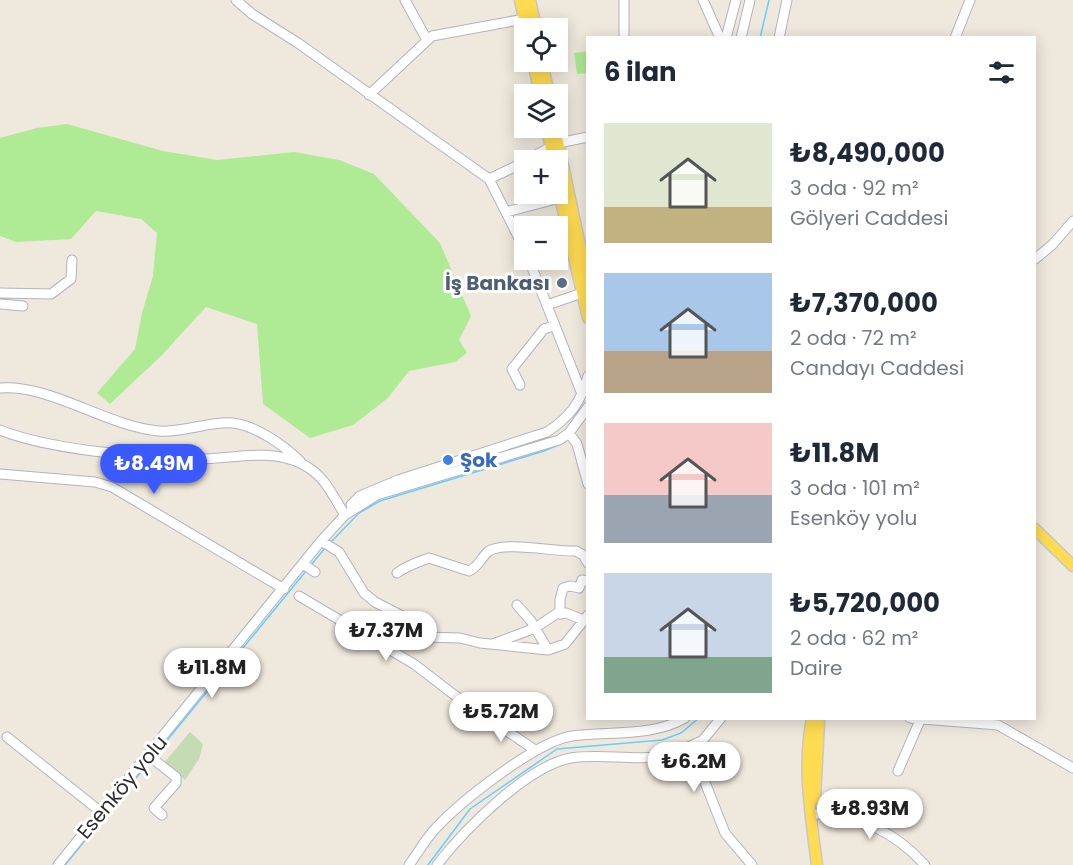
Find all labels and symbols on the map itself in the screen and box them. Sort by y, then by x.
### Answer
place label: İş Bankası [445,269,550,297]
marker: İş Bankası [555,276,569,290]
pin: ₺8.49M [105,444,203,495]
place label: Şok [460,446,498,474]
marker: Şok [441,453,455,467]
pin: ₺7.37M [337,611,435,662]
pin: ₺11.8M [163,648,261,699]
pin: ₺5.72M [452,692,550,743]
street label: Esenköy yolu [70,729,174,845]
pin: ₺6.2M [652,742,736,793]
pin: ₺8.93M [821,789,919,840]

